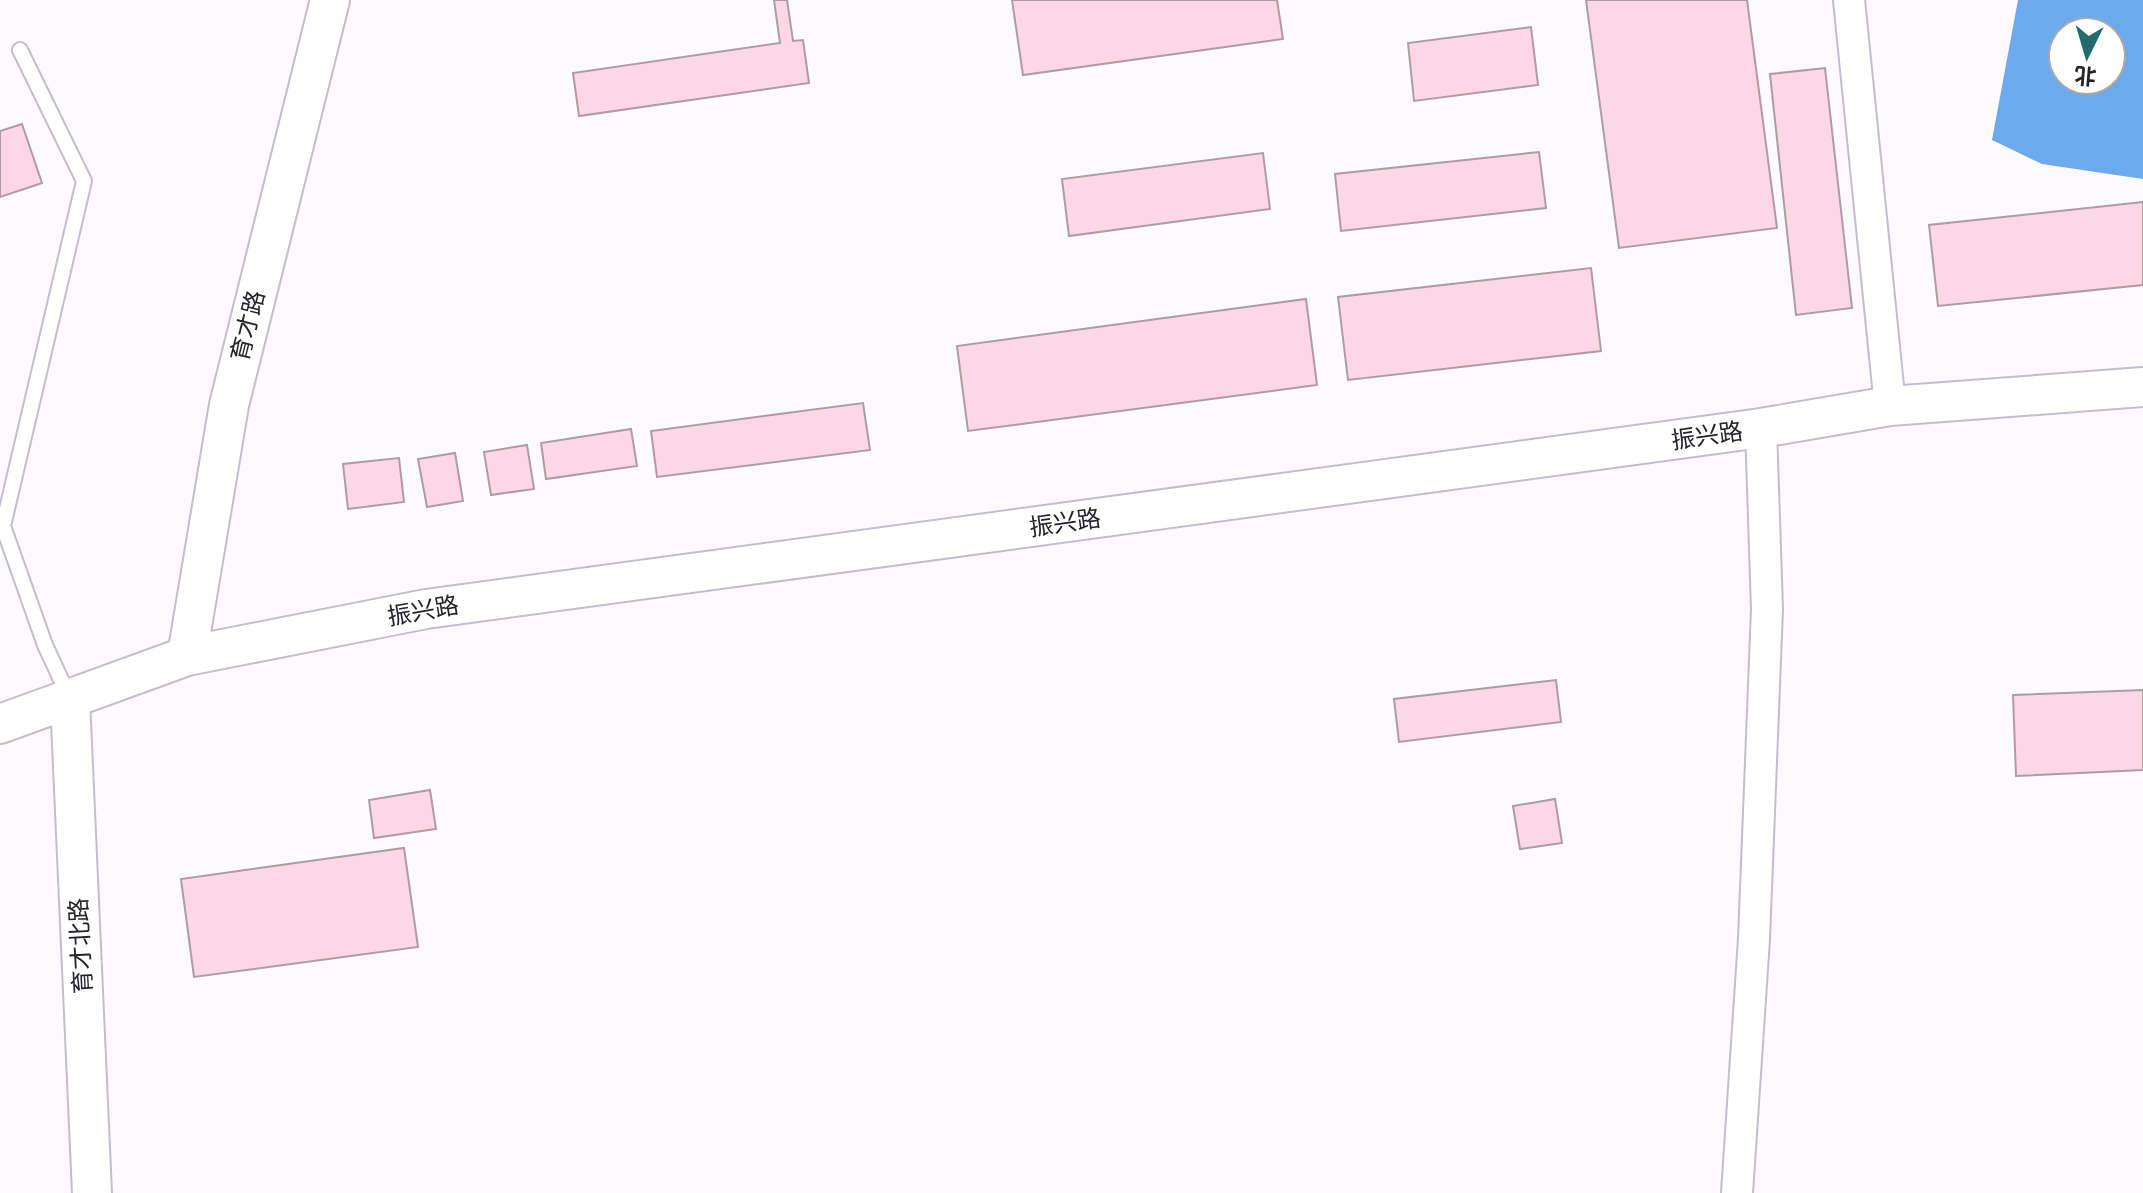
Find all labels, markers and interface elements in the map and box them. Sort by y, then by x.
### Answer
north arrow [2047,16,2127,96]
text: 北 [2073,61,2097,90]
street label: 育才路 [225,287,270,364]
street label: 振兴路 [1669,416,1745,455]
street label: 振兴路 [1027,503,1103,542]
street label: 振兴路 [385,590,461,631]
street label: 育才北路 [64,897,97,995]

